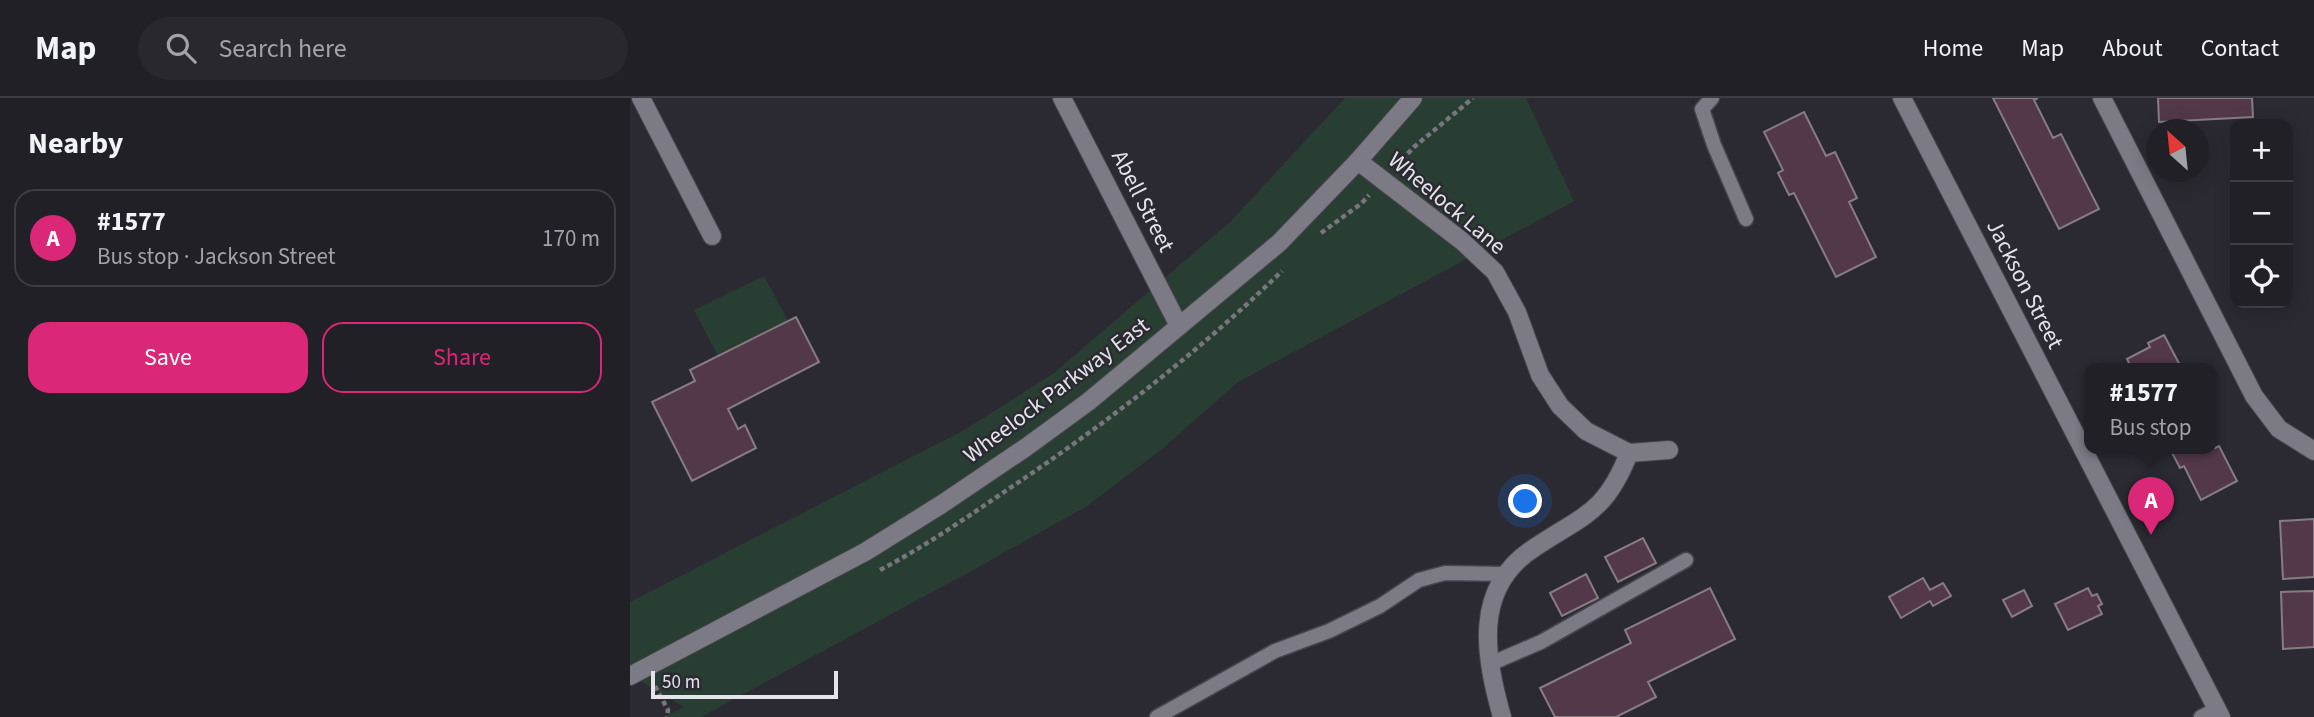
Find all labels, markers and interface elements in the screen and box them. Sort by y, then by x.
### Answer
search box [138,17,628,80]
text: Map [35,25,96,72]
icon: search [162,29,200,67]
text: Search here [218,30,347,67]
text: Home [1923,31,1983,66]
text: Map [2021,31,2064,66]
text: About [2102,31,2163,66]
text: Contact [2201,31,2279,66]
north arrow [2146,119,2209,182]
map controls [2230,119,2293,308]
button: + [2230,119,2293,182]
text: Nearby [28,122,123,165]
street label: Abell Street [1103,144,1183,258]
street label: Wheelock Lane [1381,144,1513,262]
button: − [2230,182,2293,245]
text: #1577 [97,203,166,240]
street label: Jackson Street [1978,214,2072,355]
text: A [46,222,60,255]
text: 170 m [542,222,600,255]
text: Bus stop · Jackson Street [97,240,335,273]
button: locate [2230,245,2293,308]
street label: Wheelock Parkway East [956,309,1156,471]
button: Save [28,322,308,393]
button: Share [322,322,602,393]
popup [2084,363,2217,454]
text: #1577 [2109,374,2178,411]
text: Bus stop [2109,411,2192,444]
pin: A [2128,477,2174,535]
your location [1508,484,1542,518]
scale bar [651,668,838,700]
text: 50 m [662,669,700,696]

